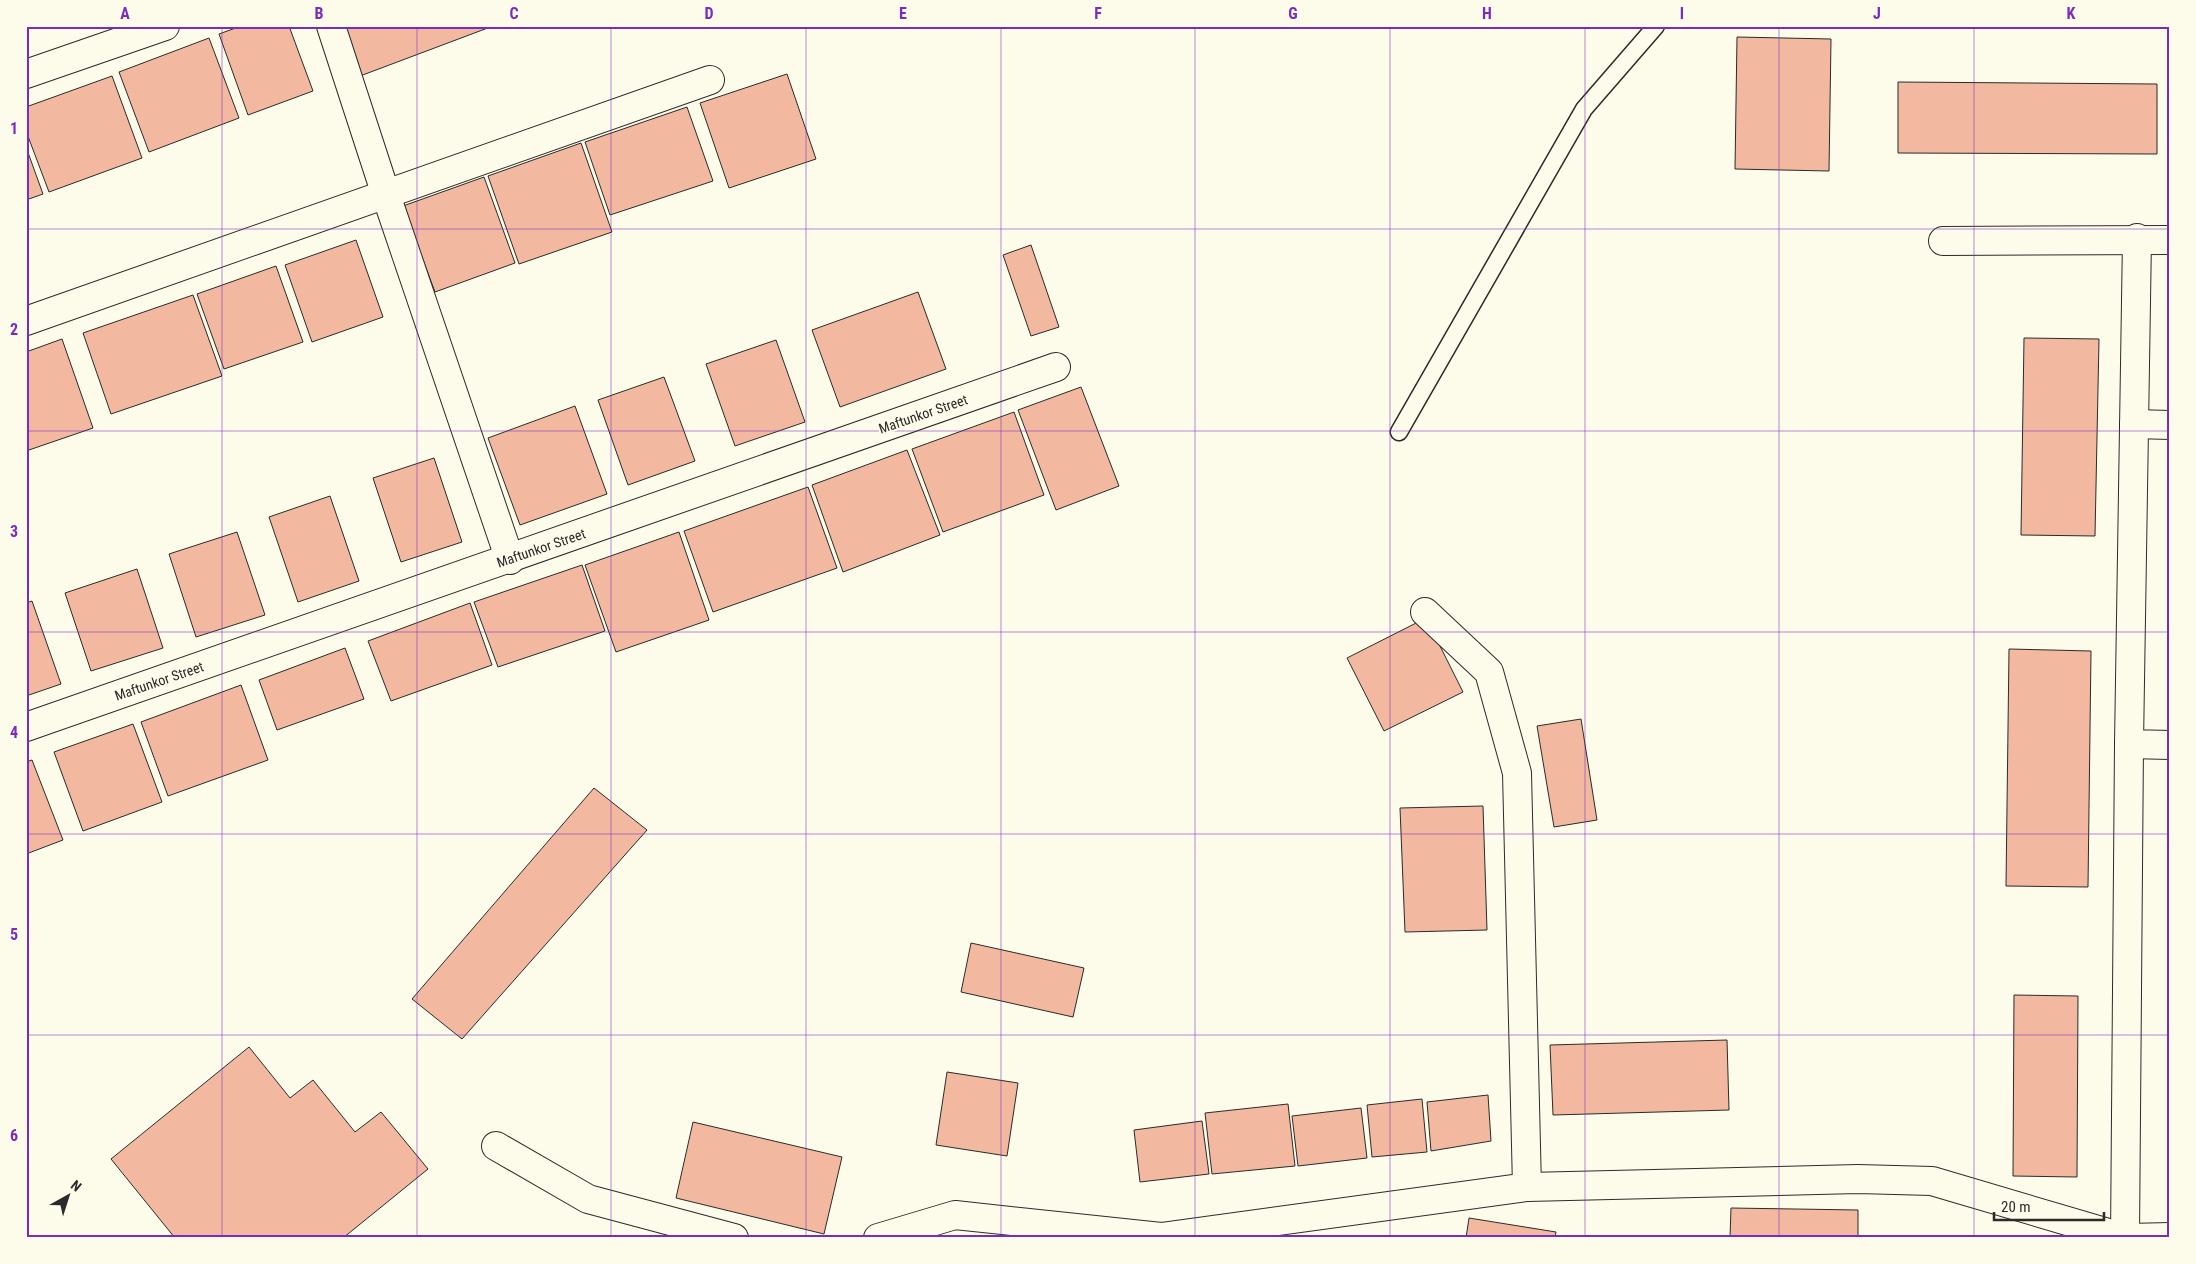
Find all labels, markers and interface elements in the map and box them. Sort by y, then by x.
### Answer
text: A [120,4,130,23]
text: B [315,4,324,23]
text: C [509,4,519,23]
text: D [704,4,714,23]
text: E [899,4,907,23]
text: F [1094,4,1102,23]
text: G [1288,4,1298,23]
text: H [1482,4,1492,23]
text: I [1680,4,1684,23]
text: J [1873,4,1881,23]
text: K [2067,4,2076,23]
text: 1 [10,119,18,138]
text: 2 [10,320,18,339]
street label: Maftunkor Street [876,391,970,437]
text: 3 [10,522,18,541]
street label: Maftunkor Street [494,525,588,571]
street label: Maftunkor Street [112,658,206,704]
text: 4 [10,723,18,742]
text: 5 [10,925,18,944]
text: 6 [10,1126,18,1145]
north arrow [42,1172,92,1222]
text: N [68,1177,85,1195]
scale bar [1994,1189,2104,1221]
text: 20 m [2001,1198,2031,1216]

